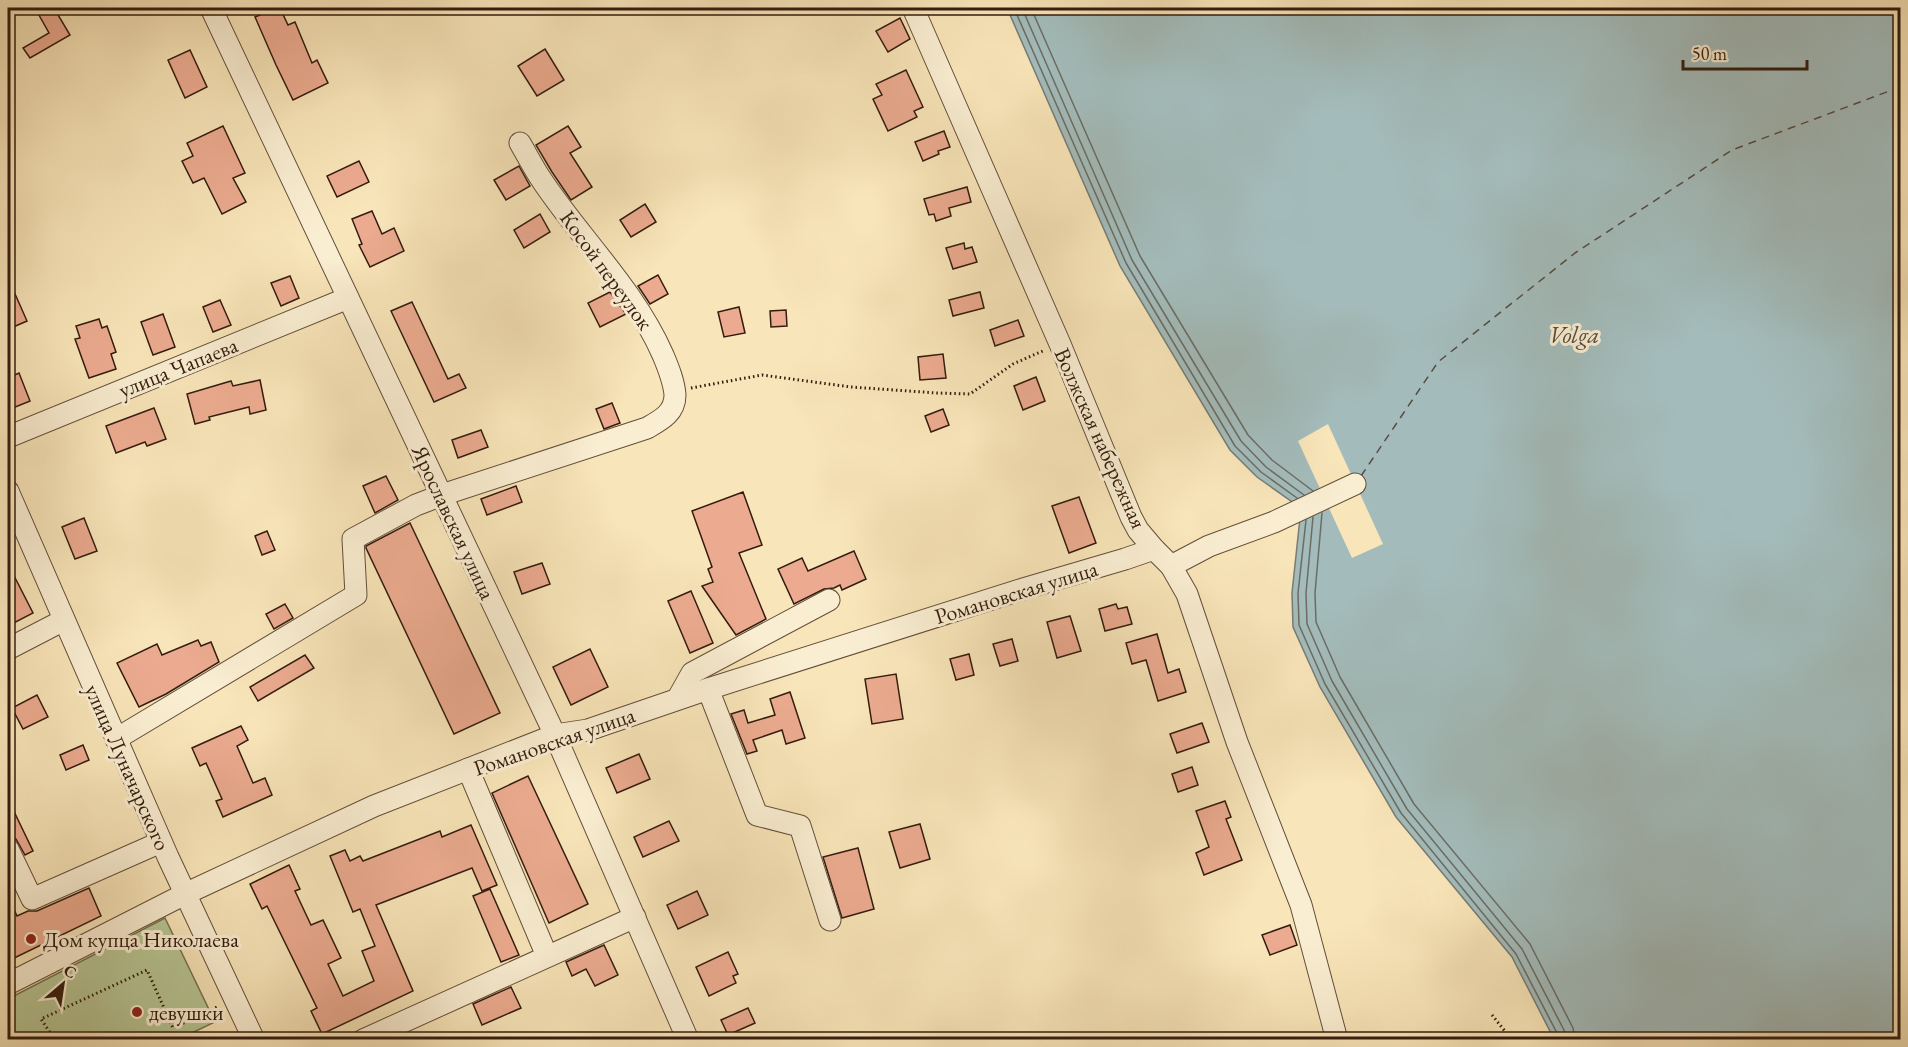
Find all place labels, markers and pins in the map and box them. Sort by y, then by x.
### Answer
place label: Дом купца Николаева [43,925,239,954]
marker: Дом купца Николаева [24,932,38,946]
place label: девушки [149,998,224,1027]
marker: девушки [130,1005,144,1019]

